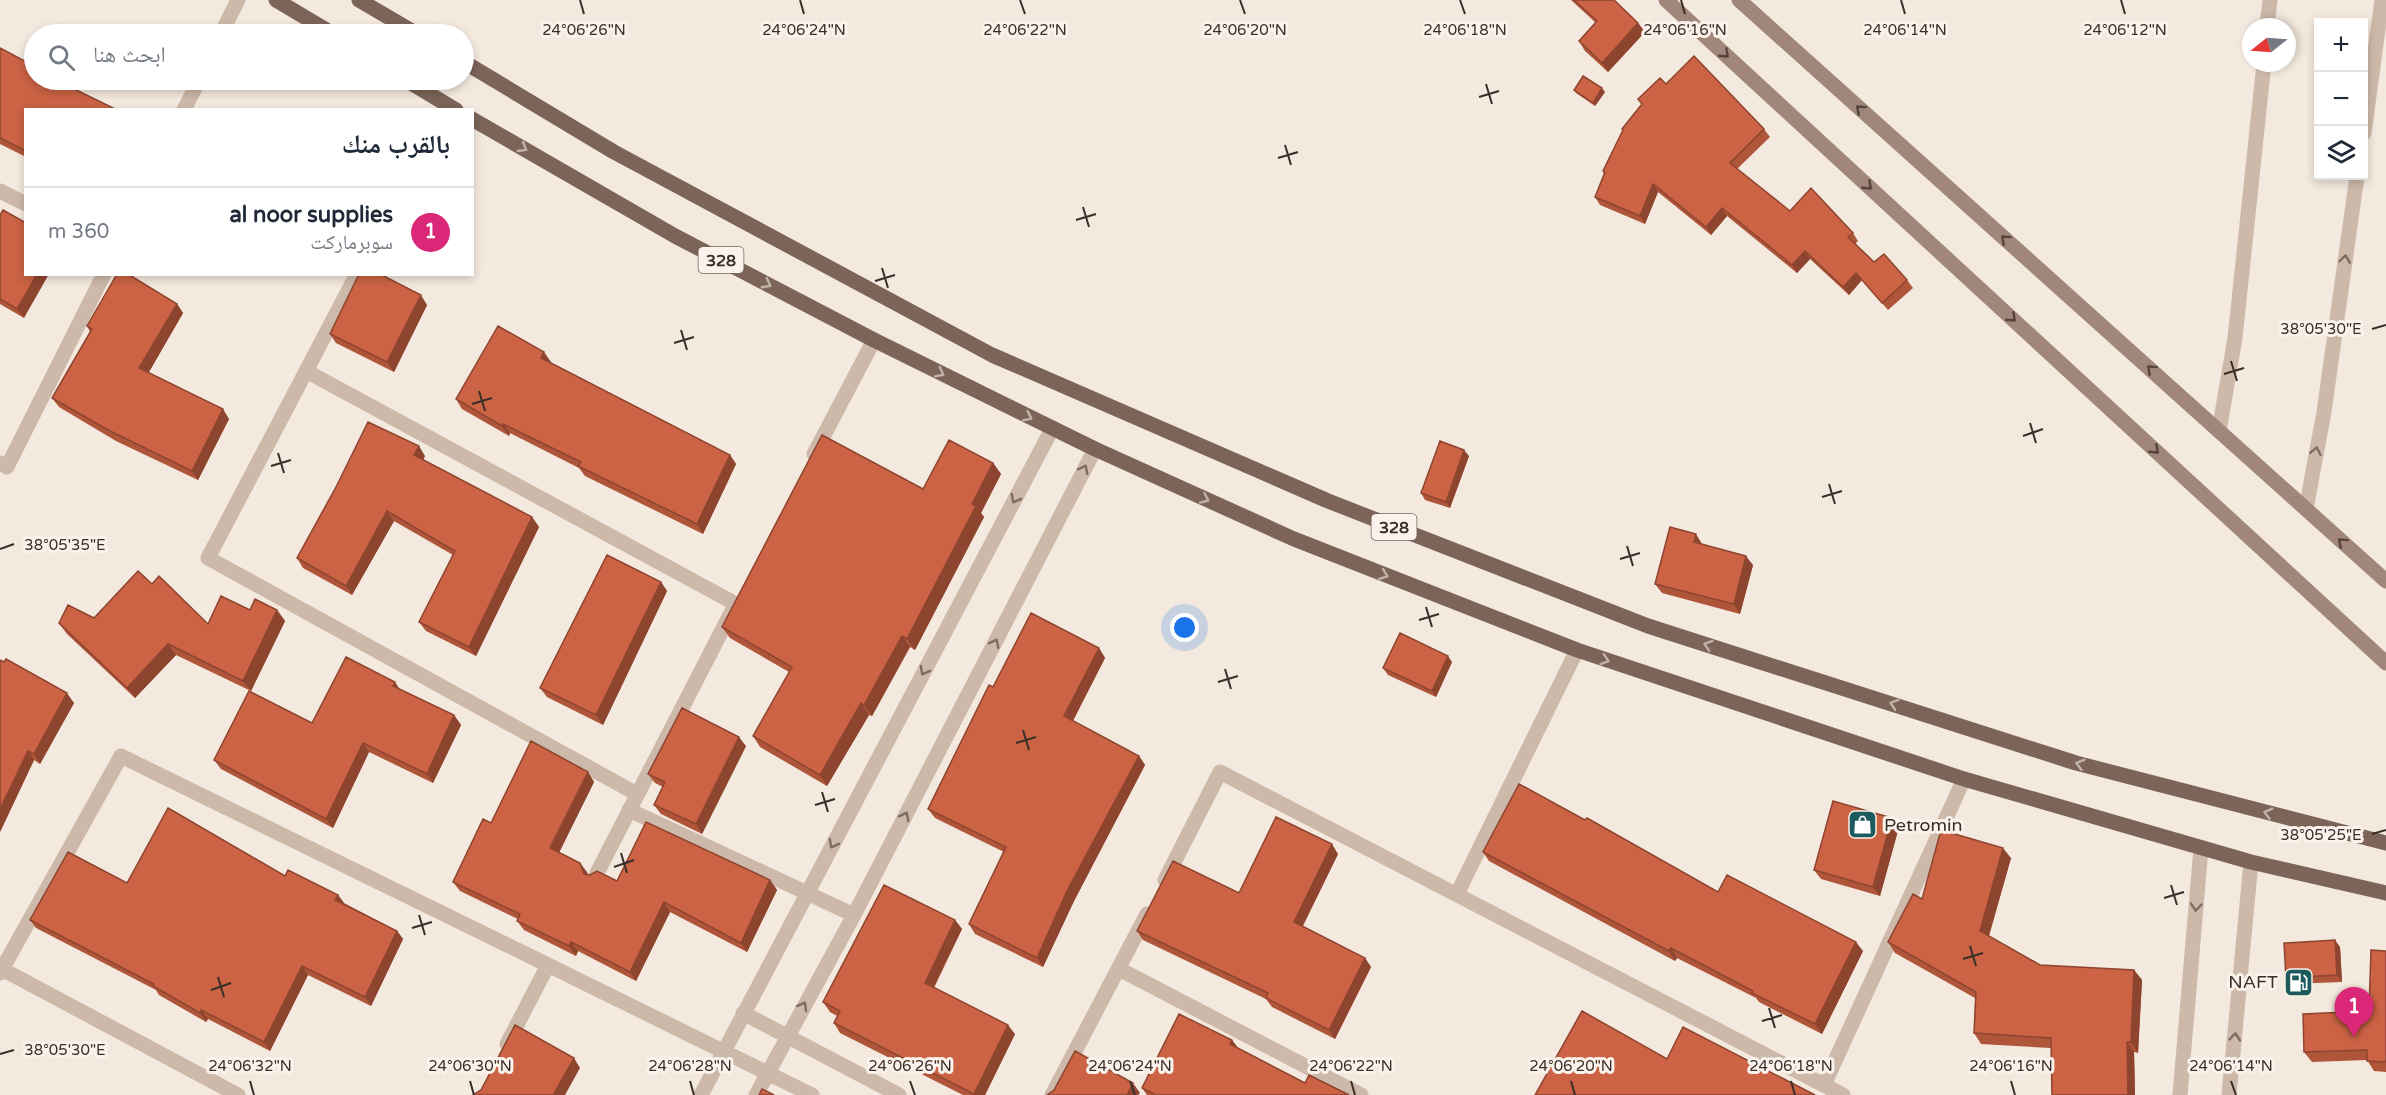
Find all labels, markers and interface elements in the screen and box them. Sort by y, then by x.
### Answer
north arrow [2242,18,2296,72]
map controls [2314,18,2368,180]
button: + [2314,18,2368,72]
text: 24°06'26"N [542,21,626,39]
text: 24°06'24"N [762,21,846,39]
text: 24°06'22"N [983,21,1067,39]
text: 24°06'20"N [1203,21,1287,39]
text: 24°06'18"N [1423,21,1507,39]
text: 24°06'16"N [1643,21,1727,39]
text: 24°06'14"N [1863,21,1947,39]
text: 24°06'12"N [2083,21,2167,39]
search box [24,24,474,90]
icon: search [45,41,78,74]
text: ابحث هنا [93,42,166,68]
one-way arrow [1718,47,1728,58]
button: − [2314,72,2368,126]
one-way arrow [1856,105,1867,116]
button: layers [2314,126,2368,180]
text: بالقرب منك [342,129,450,160]
one-way arrow [517,141,527,152]
one-way arrow [1861,179,1872,190]
text: al noor supplies [229,202,393,228]
text: 360 m [48,220,109,244]
text: 1 [424,220,437,244]
text: سوبرماركت [310,231,393,255]
one-way arrow [2002,235,2012,246]
road number: 328 [698,247,744,273]
one-way arrow [2339,254,2351,263]
one-way arrow [761,277,771,288]
one-way arrow [2005,311,2015,322]
text: 38°05'30"E [2280,320,2362,338]
one-way arrow [2147,365,2157,376]
one-way arrow [934,366,945,377]
one-way arrow [1021,409,1032,421]
one-way arrow [2148,443,2159,454]
one-way arrow [2309,447,2322,457]
one-way arrow [1077,465,1088,476]
one-way arrow [1198,491,1209,503]
one-way arrow [1011,493,1022,503]
road number: 328 [1372,514,1416,540]
text: 38°05'35"E [24,536,106,554]
one-way arrow [2339,538,2349,549]
one-way arrow [1378,567,1389,580]
your location [1170,613,1199,642]
one-way arrow [987,638,999,649]
one-way arrow [1703,640,1714,652]
one-way arrow [1599,652,1610,665]
one-way arrow [920,665,931,676]
one-way arrow [1889,699,1900,712]
one-way arrow [2075,758,2085,771]
one-way arrow [2264,807,2274,820]
shop icon: Petromin [1847,809,1879,841]
one-way arrow [898,811,909,822]
place label: Petromin [1884,814,1962,836]
text: 38°05'25"E [2280,826,2362,844]
one-way arrow [829,838,840,848]
one-way arrow [2189,902,2202,911]
fuel station icon: NAFT [2283,966,2315,998]
place label: NAFT [2228,971,2278,993]
pin: 1 [2334,988,2374,1037]
one-way arrow [796,1002,807,1012]
one-way arrow [2228,1032,2241,1041]
text: 38°05'30"E [24,1041,106,1059]
text: 24°06'32"N [208,1057,292,1075]
text: 24°06'30"N [428,1057,512,1075]
text: 24°06'28"N [648,1057,732,1075]
text: 24°06'26"N [868,1057,952,1075]
text: 24°06'24"N [1088,1057,1172,1075]
text: 24°06'22"N [1309,1057,1393,1075]
text: 24°06'20"N [1529,1057,1613,1075]
text: 24°06'18"N [1749,1057,1833,1075]
text: 24°06'16"N [1969,1057,2053,1075]
text: 24°06'14"N [2189,1057,2273,1075]

